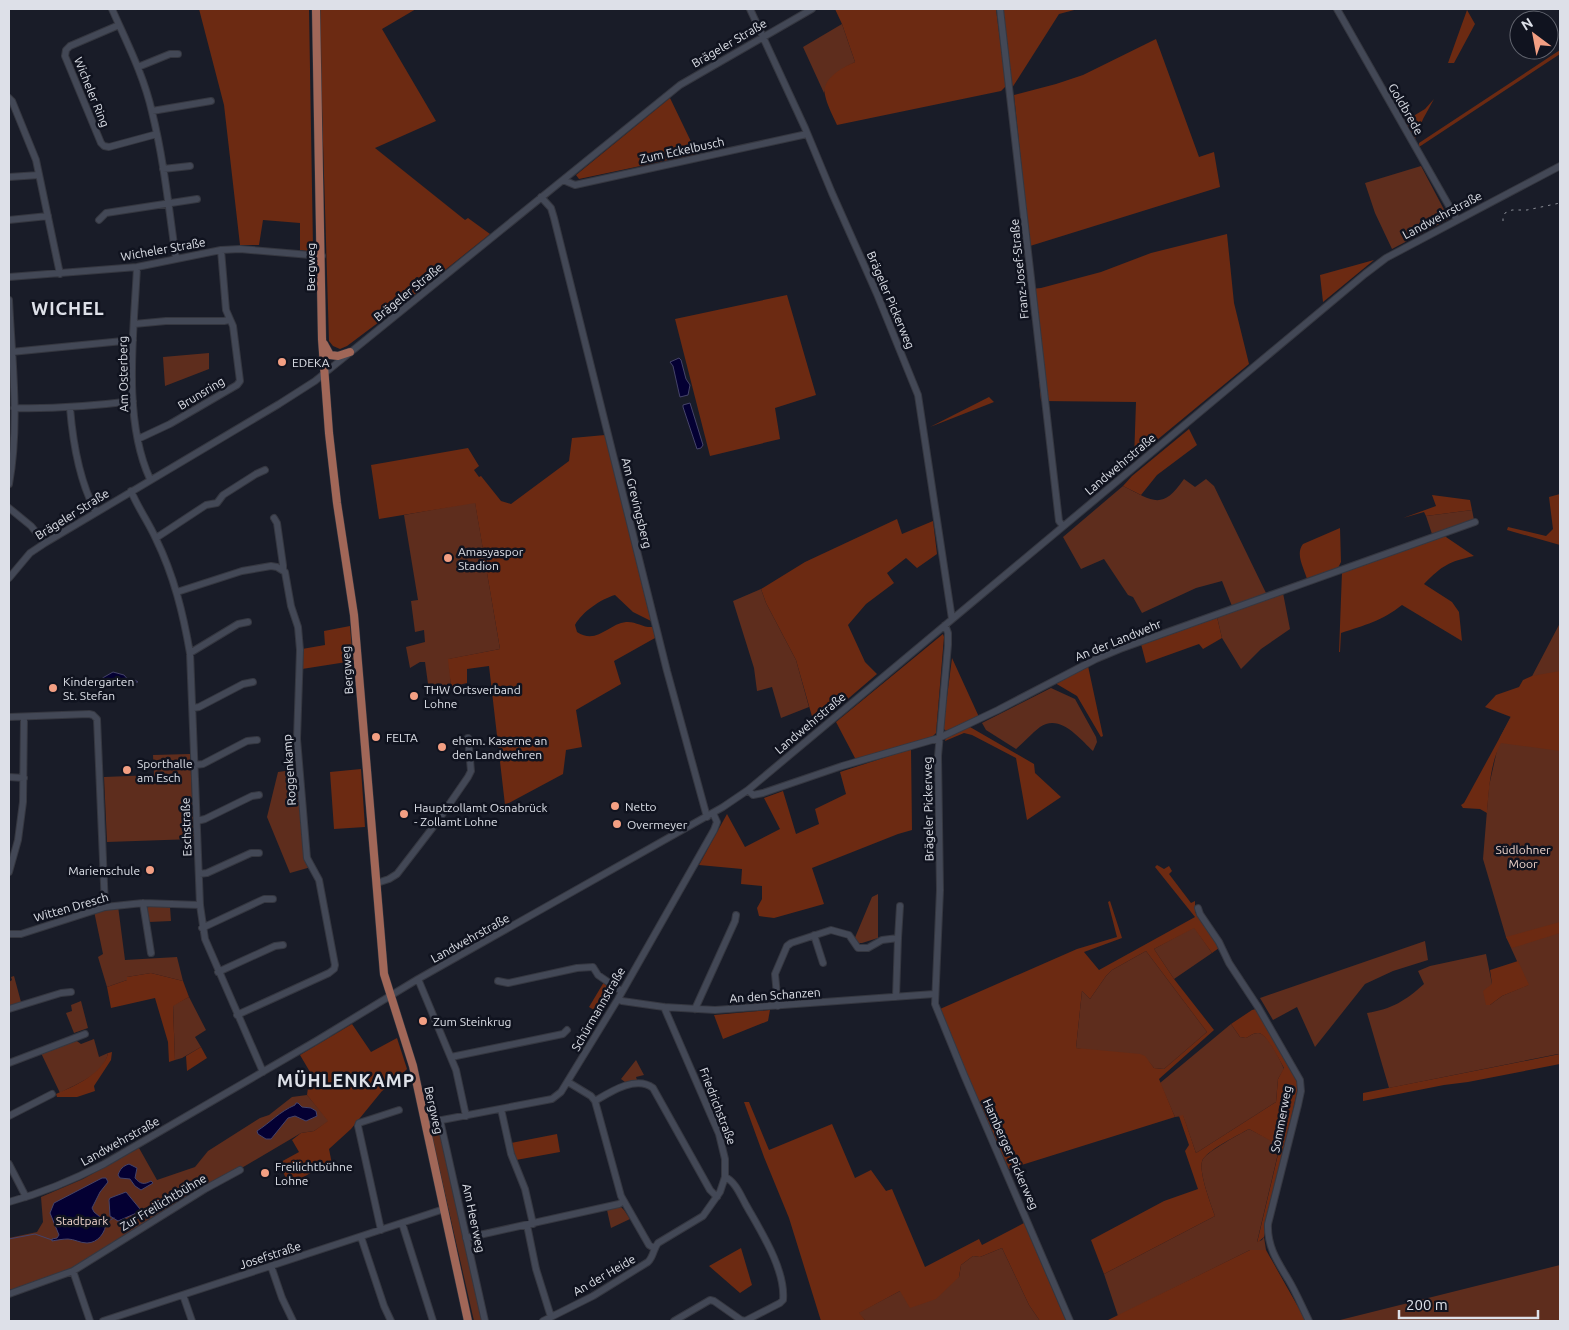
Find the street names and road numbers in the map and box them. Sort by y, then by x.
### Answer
street label: Brägeler Straße [689,16,769,70]
street label: Wicheler Ring [72,55,112,129]
street label: Goldbrede [1386,81,1426,137]
street label: Zum Eckelbusch [639,135,725,165]
street label: Landwehrstraße [1400,189,1484,241]
street label: Franz-Josef-Straße [1007,218,1031,320]
street label: Wicheler Straße [120,235,206,263]
street label: Bergweg [304,243,317,291]
street label: Brägeler Pickerweg [865,249,917,351]
street label: Brägeler Straße [371,260,445,324]
street label: Am Osterberg [116,336,130,412]
street label: Brunsring [175,374,227,412]
street label: Landwehrstraße [1082,431,1158,497]
street label: Am Grevingsberg [619,456,655,550]
street label: Brägeler Straße [33,486,111,542]
street label: An der Landwehr [1073,617,1163,663]
street label: Bergweg [339,645,355,695]
street label: Landwehrstraße [772,690,848,756]
street label: Roggenkamp [280,734,298,806]
street label: Brägeler Pickerweg [921,757,935,861]
street label: Eschstraße [178,797,194,857]
street label: Witten Dresch [32,890,110,924]
street label: Landwehrstraße [428,911,512,965]
street label: Schürmannstraße [569,965,627,1053]
street label: An den Schanzen [729,985,821,1005]
street label: Friedrichstraße [697,1066,739,1146]
street label: Sommerweg [1268,1084,1294,1154]
street label: Bergweg [422,1085,446,1135]
street label: Hamberger Pickerweg [981,1097,1041,1211]
street label: Landwehrstraße [78,1114,162,1168]
street label: Zur Freilichtbühne [117,1171,209,1233]
street label: Am Heerweg [460,1182,488,1254]
street label: Josefstraße [238,1239,302,1271]
street label: An der Heide [570,1252,638,1298]

